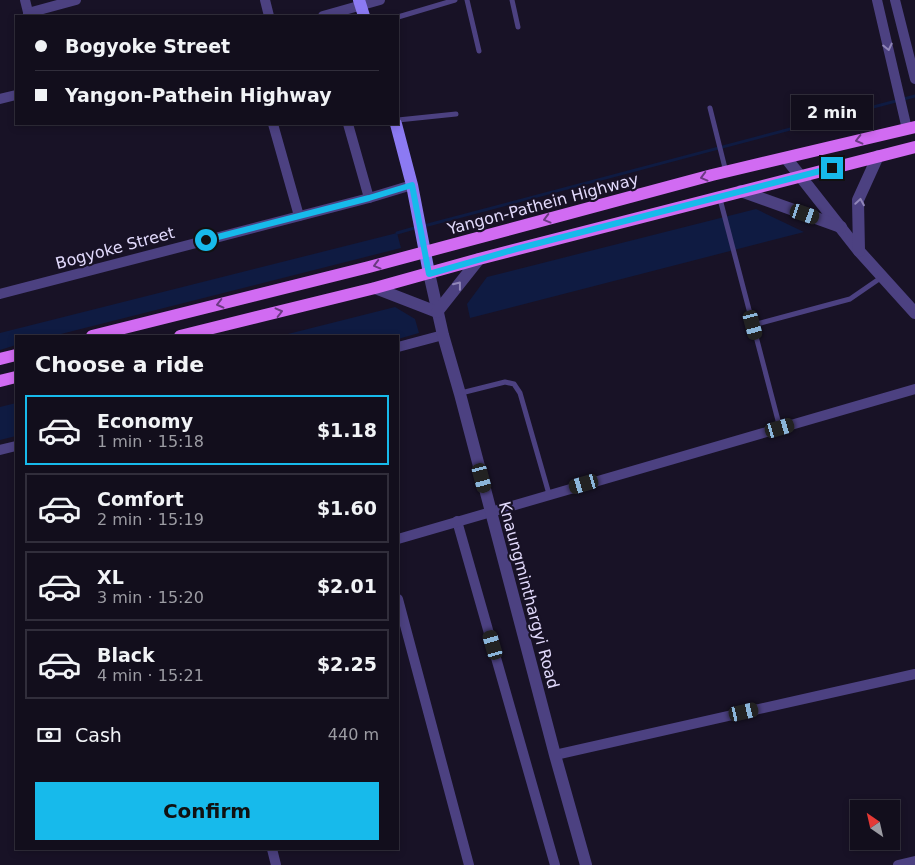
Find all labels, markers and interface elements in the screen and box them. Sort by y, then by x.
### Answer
text: Bogyoke Street [65,35,230,57]
one-way arrow [882,43,893,52]
text: Yangon-Pathein Highway [65,84,332,106]
callout: 2 min [791,96,873,130]
text: 2 min [807,103,857,122]
one-way arrow [855,134,864,145]
route end [821,157,843,179]
street label: Yangon-Pathein Highway [444,169,641,239]
one-way arrow [701,172,709,182]
one-way arrow [854,198,865,206]
car [788,202,821,226]
one-way arrow [543,213,552,224]
street label: Bogyoke Street [53,223,177,273]
route start [195,229,217,251]
one-way arrow [374,259,382,269]
one-way arrow [452,282,460,291]
one-way arrow [215,298,224,309]
one-way arrow [274,307,283,318]
car [741,309,764,341]
text: Choose a ride [35,352,204,377]
icon: car [37,408,82,453]
text: Economy [97,410,193,432]
car [763,417,796,439]
text: $1.18 [317,419,377,441]
text: 1 min · 15:18 [97,432,204,451]
car [470,462,493,494]
car [567,473,600,495]
icon: car [37,486,82,531]
text: Comfort [97,488,184,510]
text: $1.60 [317,497,377,519]
street label: Knaungminthargyi Road [495,499,563,691]
text: 2 min · 15:19 [97,510,204,529]
icon: car [37,564,82,609]
text: XL [97,566,124,588]
text: $2.01 [317,575,377,597]
text: 3 min · 15:20 [97,588,204,607]
car [481,629,504,661]
icon: car [37,642,82,687]
text: Black [97,644,155,666]
text: $2.25 [317,653,377,675]
text: 4 min · 15:21 [97,666,204,685]
car [727,701,760,723]
icon: cash [35,721,63,749]
text: Cash [75,724,122,746]
text: 440 m [328,725,379,744]
button: Confirm [35,782,379,840]
north arrow [850,800,900,850]
map controls [850,800,900,850]

